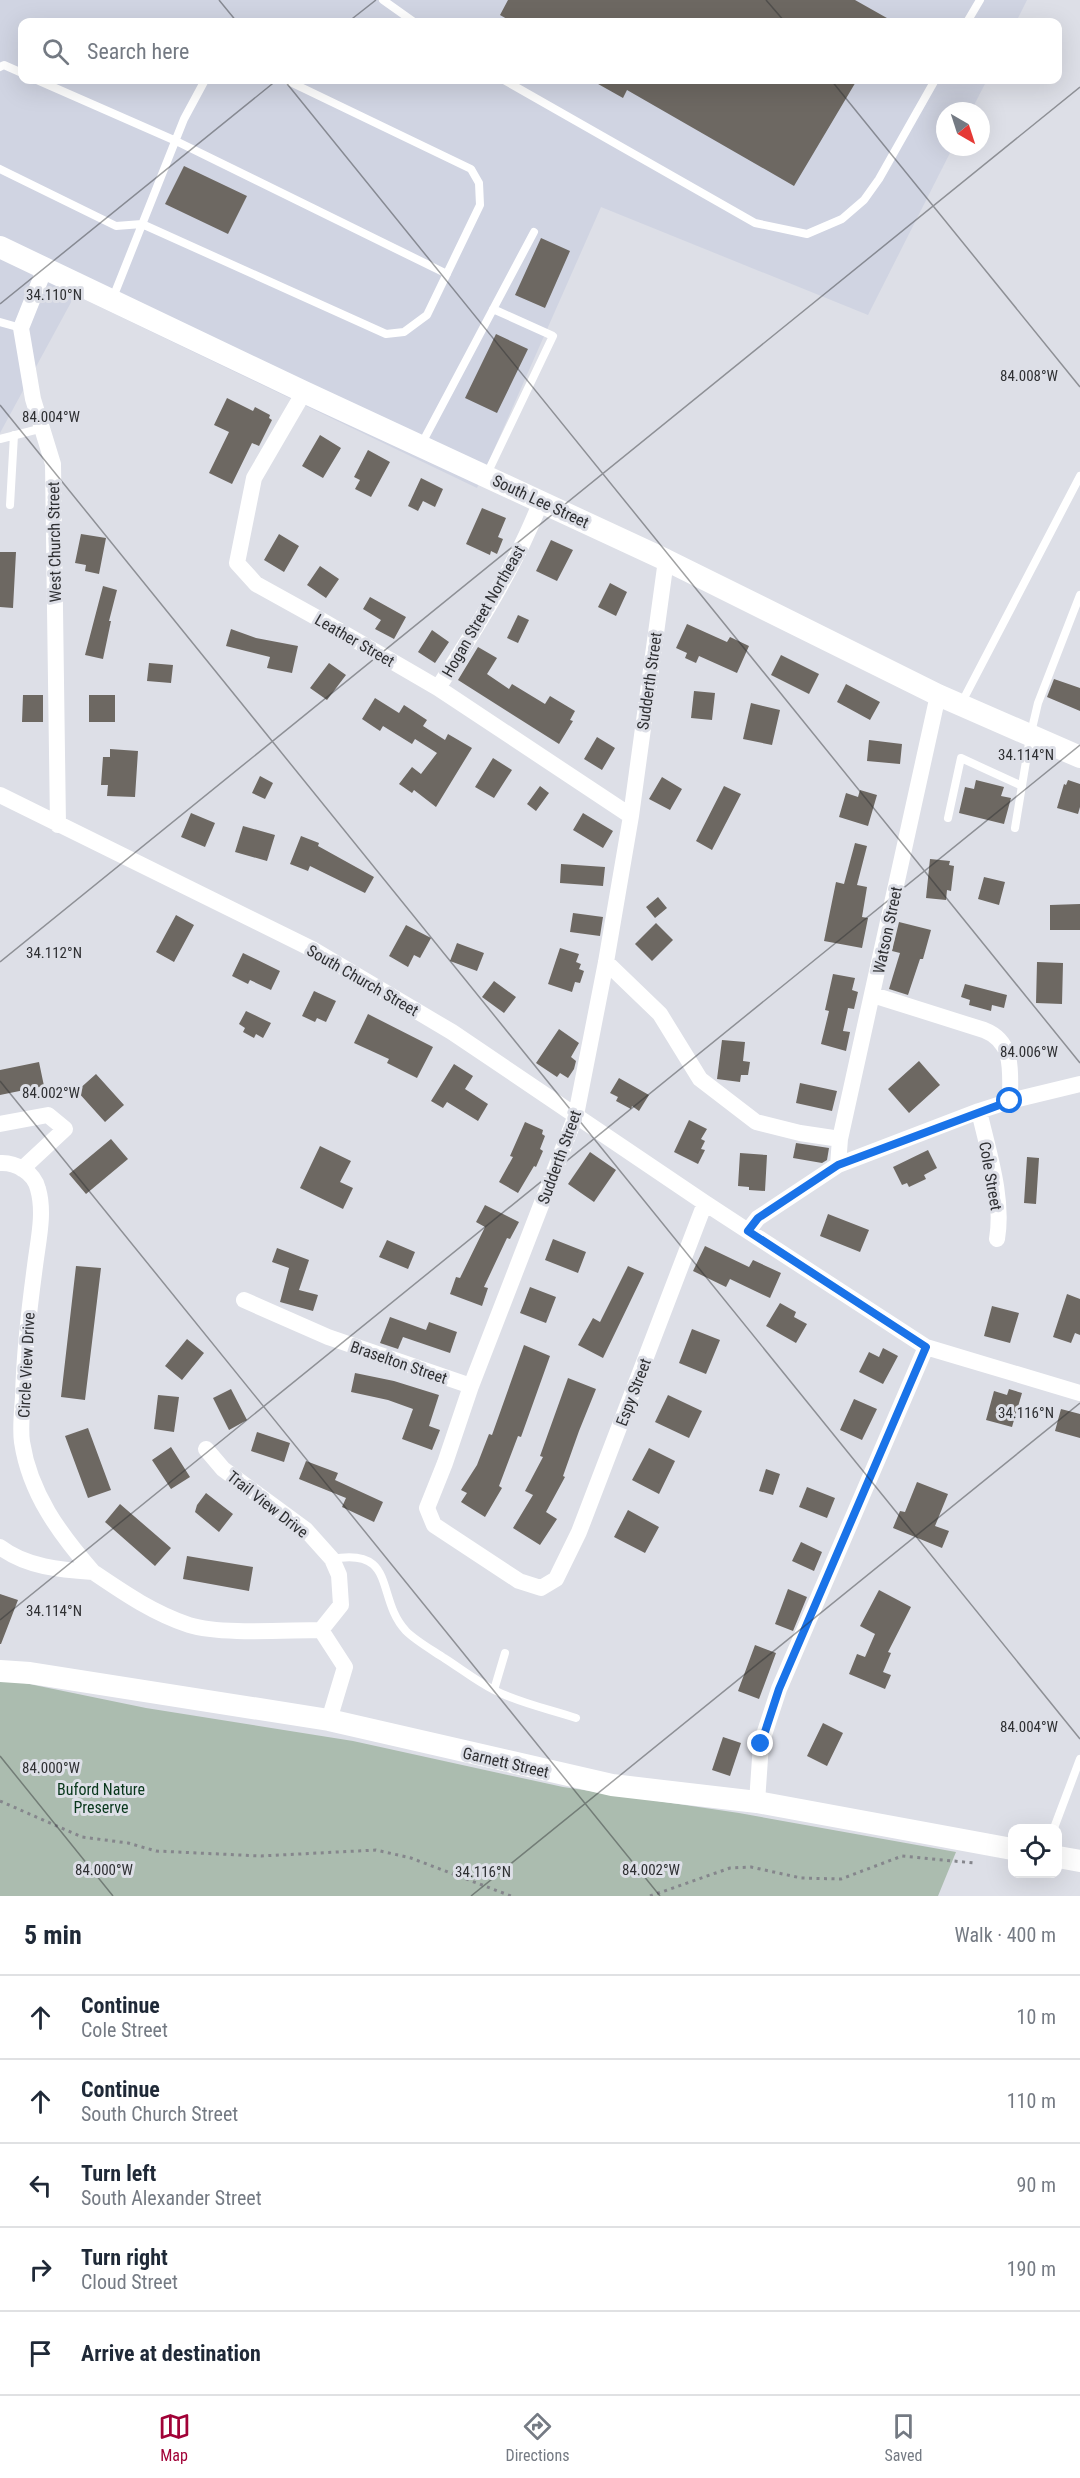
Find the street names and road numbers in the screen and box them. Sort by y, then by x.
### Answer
street label: South Lee Street [490,471,592,532]
street label: West Church Street [44,481,65,602]
street label: Hogan Street Northeast [438,542,529,681]
street label: Leather Street [312,610,398,671]
street label: Sudderth Street [633,631,666,731]
street label: Watson Street [869,885,906,975]
street label: South Church Street [304,941,422,1020]
street label: Sudderth Street [534,1107,585,1207]
street label: Cole Street [975,1140,1006,1212]
street label: Circle View Drive [14,1312,39,1418]
street label: Braselton Street [348,1337,450,1388]
street label: Espy Street [612,1355,655,1429]
street label: Trail View Drive [224,1467,312,1542]
street label: Garnett Street [461,1743,551,1782]

